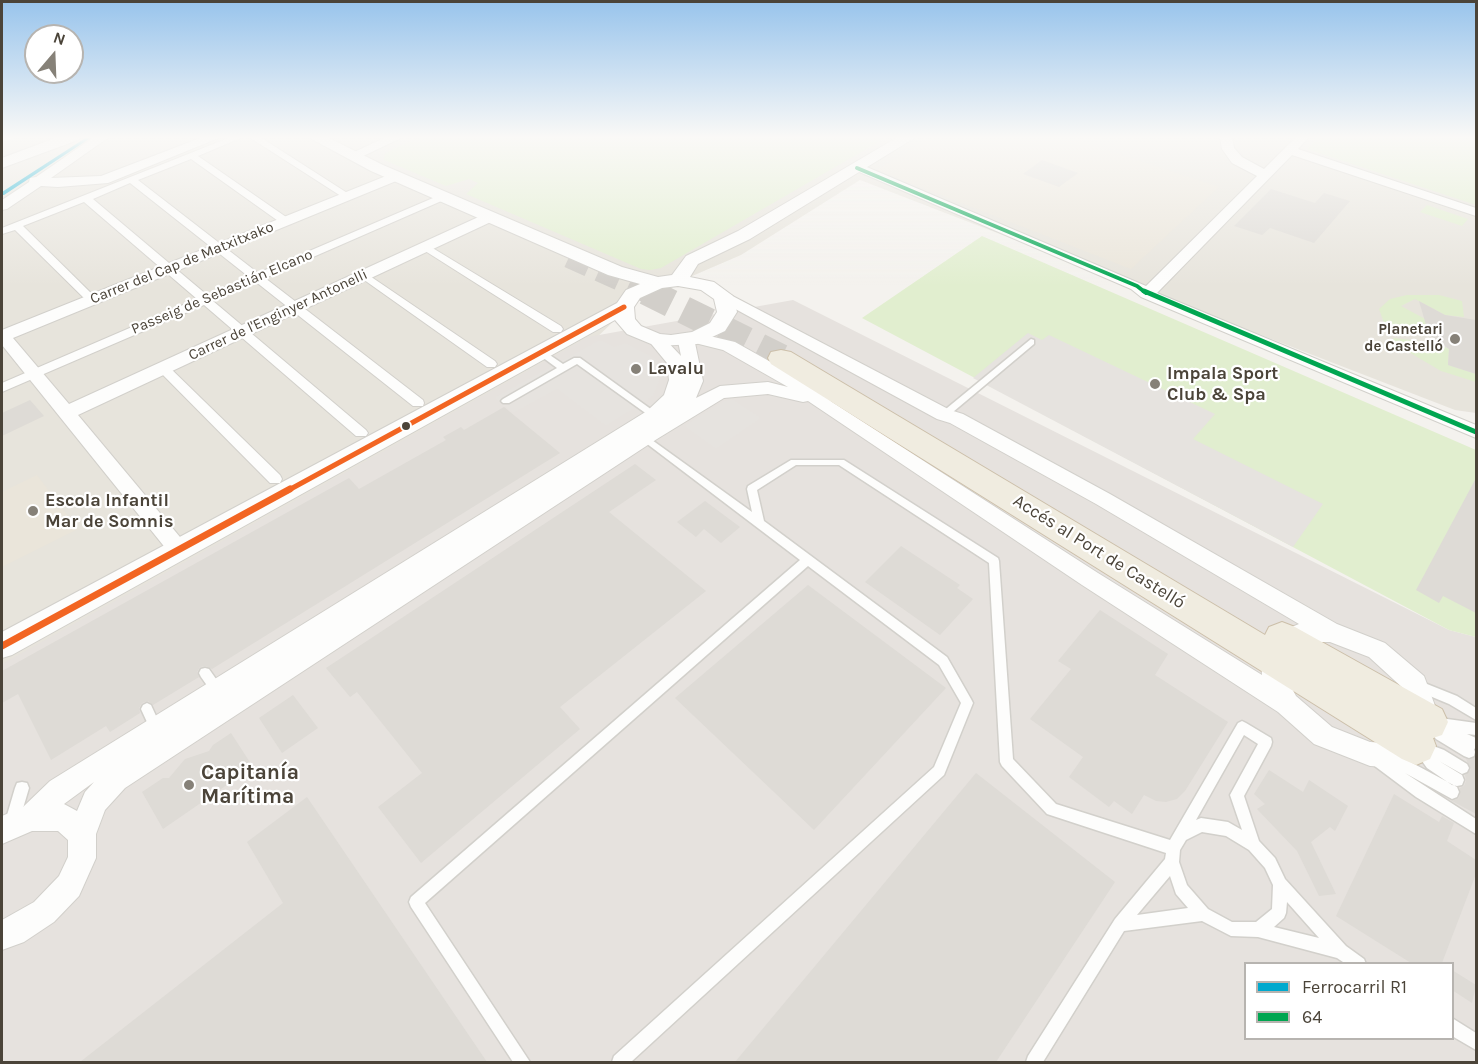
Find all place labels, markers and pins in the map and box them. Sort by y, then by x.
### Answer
place label: Planetari de Castelló [1364,321,1443,356]
marker: Planetari de Castelló [1448,332,1462,346]
place label: Lavalu [648,358,704,380]
marker: Lavalu [629,362,643,376]
place label: Impala Sport Club & Spa [1167,363,1278,406]
marker: Impala Sport Club & Spa [1148,377,1162,391]
unlabelled marker [400,420,412,432]
place label: Escola Infantil Mar de Somnis [45,490,173,532]
marker: Escola Infantil Mar de Somnis [26,504,40,518]
place label: Capitanía Marítima [201,760,299,810]
marker: Capitanía Marítima [182,778,196,792]

